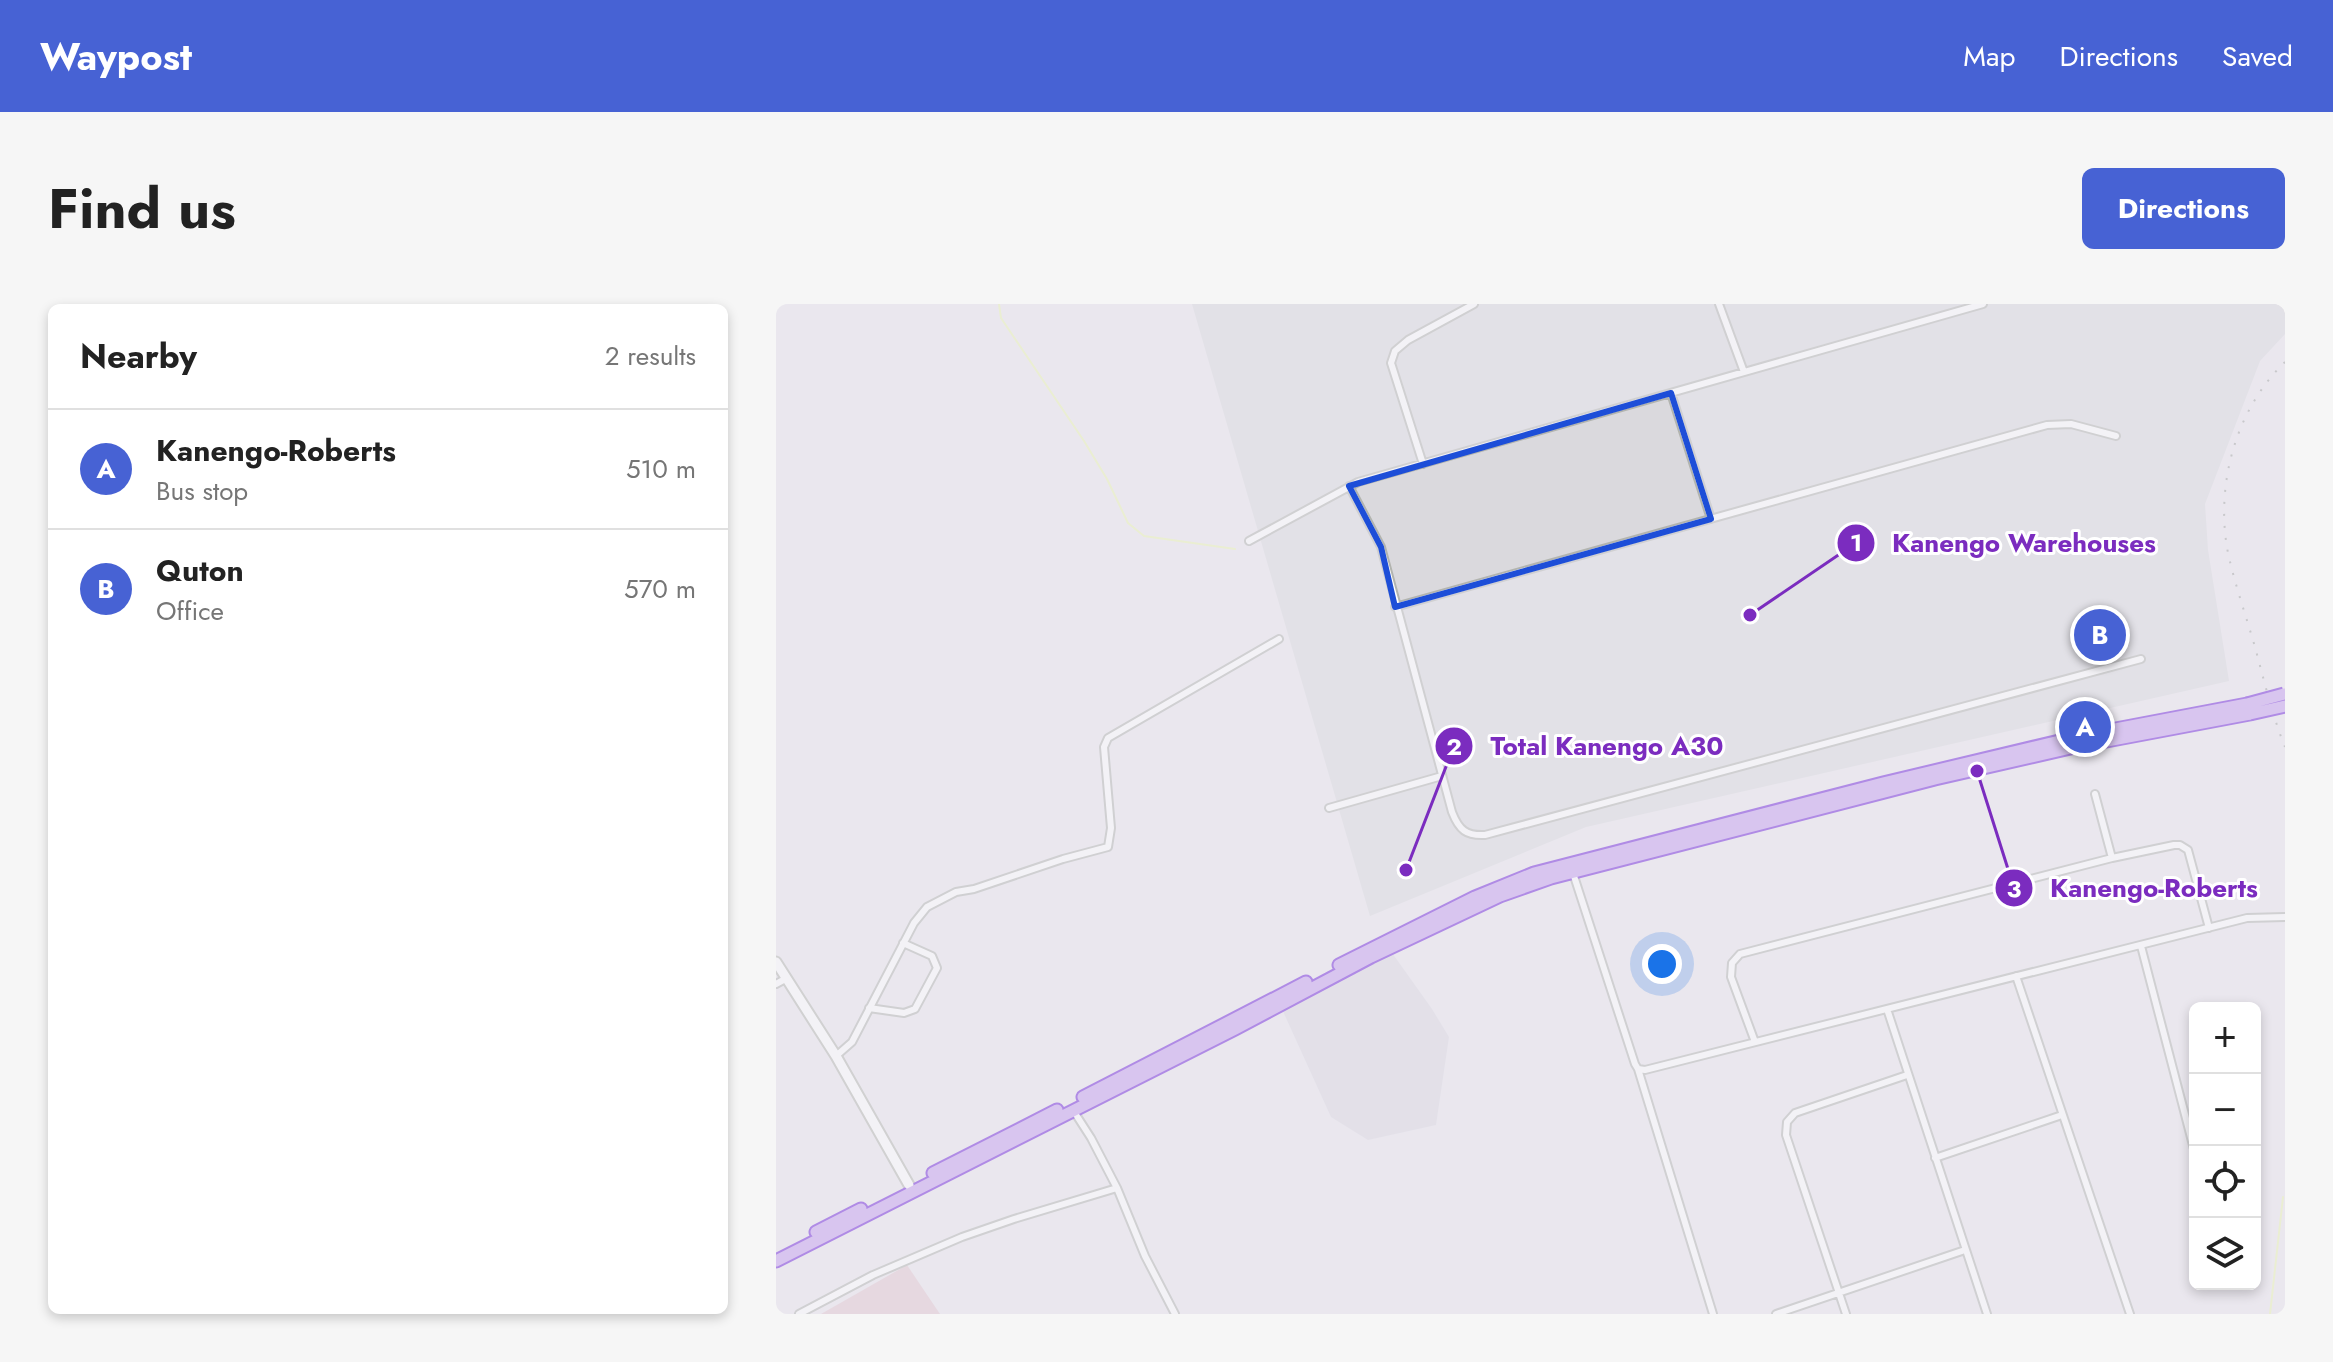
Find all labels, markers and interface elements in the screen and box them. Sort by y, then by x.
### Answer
text: Waypost [40,29,192,84]
text: Map [1963,36,2015,77]
text: Directions [2059,36,2178,77]
text: Saved [2222,36,2293,77]
text: Find us [48,168,236,249]
button: Directions [2082,168,2285,249]
text: Nearby [80,332,197,381]
text: 2 results [605,337,696,375]
text: Kanengo-Roberts [156,429,396,472]
text: A [96,450,116,488]
text: 510 m [626,450,696,488]
text: Bus stop [156,472,248,510]
callout: Kanengo Warehouses [1836,518,2172,568]
text: Kanengo Warehouses [1892,524,2156,562]
text: 1 [1850,525,1862,560]
text: Quton [156,549,244,592]
text: B [97,570,115,608]
text: 570 m [624,570,696,608]
text: Office [156,592,224,630]
pin: B [2074,605,2126,665]
pin: A [2059,697,2111,757]
callout: Total Kanengo A30 [1434,721,1739,771]
text: Total Kanengo A30 [1491,727,1723,765]
text: 2 [1446,729,1462,764]
callout: Kanengo-Roberts [1994,863,2274,913]
text: Kanengo-Roberts [2050,869,2258,907]
text: 3 [2007,871,2022,906]
your location [1642,944,1682,984]
map controls [2189,1002,2261,1290]
button: + [2189,1002,2261,1074]
button: − [2189,1074,2261,1146]
button: locate [2189,1146,2261,1218]
button: layers [2189,1218,2261,1290]

